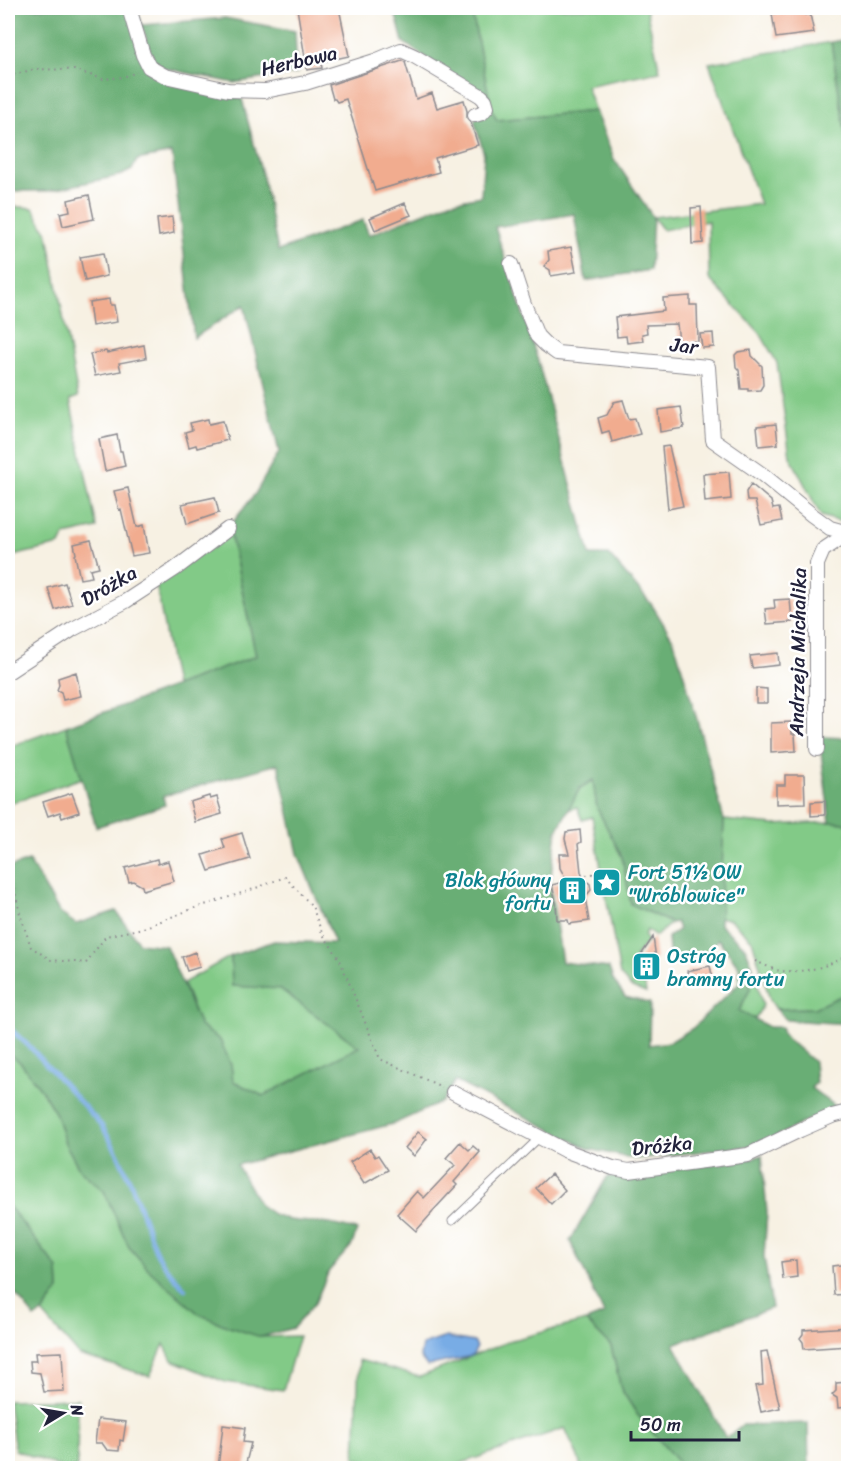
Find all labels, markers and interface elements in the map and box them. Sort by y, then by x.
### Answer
street label: Herbowa [257,35,341,87]
street label: Jar [667,327,701,365]
street label: Dróżka [74,556,144,616]
street label: Andrzeja Michalika [779,568,817,737]
place label: Fort 51½ OW "Wróblowice" [628,855,746,913]
place label: Blok główny fortu [445,863,552,921]
place icon: Fort 51½ OW "Wróblowice" [591,867,623,899]
building icon: Blok główny fortu [556,875,588,907]
place label: Ostróg bramny fortu [667,939,785,997]
building icon: Ostróg bramny fortu [630,951,662,983]
street label: Dróżka [630,1125,694,1167]
north arrow [33,1383,93,1443]
text: N [62,1401,93,1419]
scale bar [631,1404,739,1442]
text: 50 m [640,1409,681,1441]

